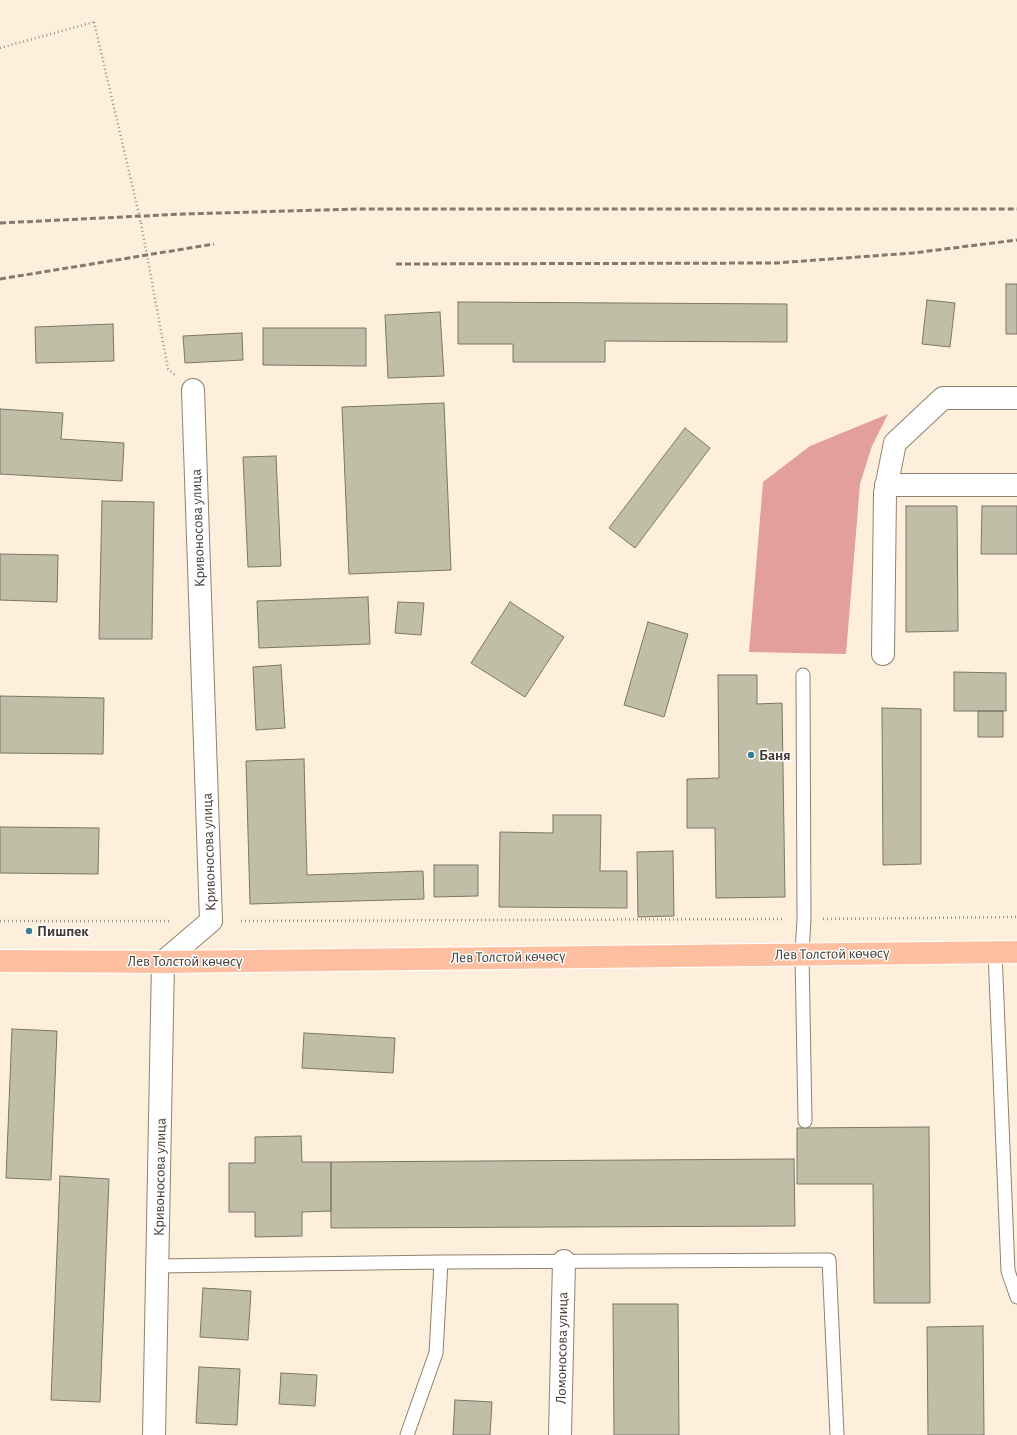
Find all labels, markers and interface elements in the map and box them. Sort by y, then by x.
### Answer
street label: Кривоносова улица [187,469,209,587]
place label: Баня [759,746,791,764]
marker: Баня [746,750,756,760]
street label: Кривоносова улица [198,793,220,911]
place label: Пишпек [37,922,89,940]
marker: Пишпек [24,926,34,936]
street label: Лев Толстой көчөсү [774,944,890,964]
street label: Лев Толстой көчөсү [450,947,566,967]
street label: Лев Толстой көчөсү [128,952,242,970]
street label: Кривоносова улица [150,1118,170,1236]
street label: Ломоносова улица [552,1292,572,1404]

